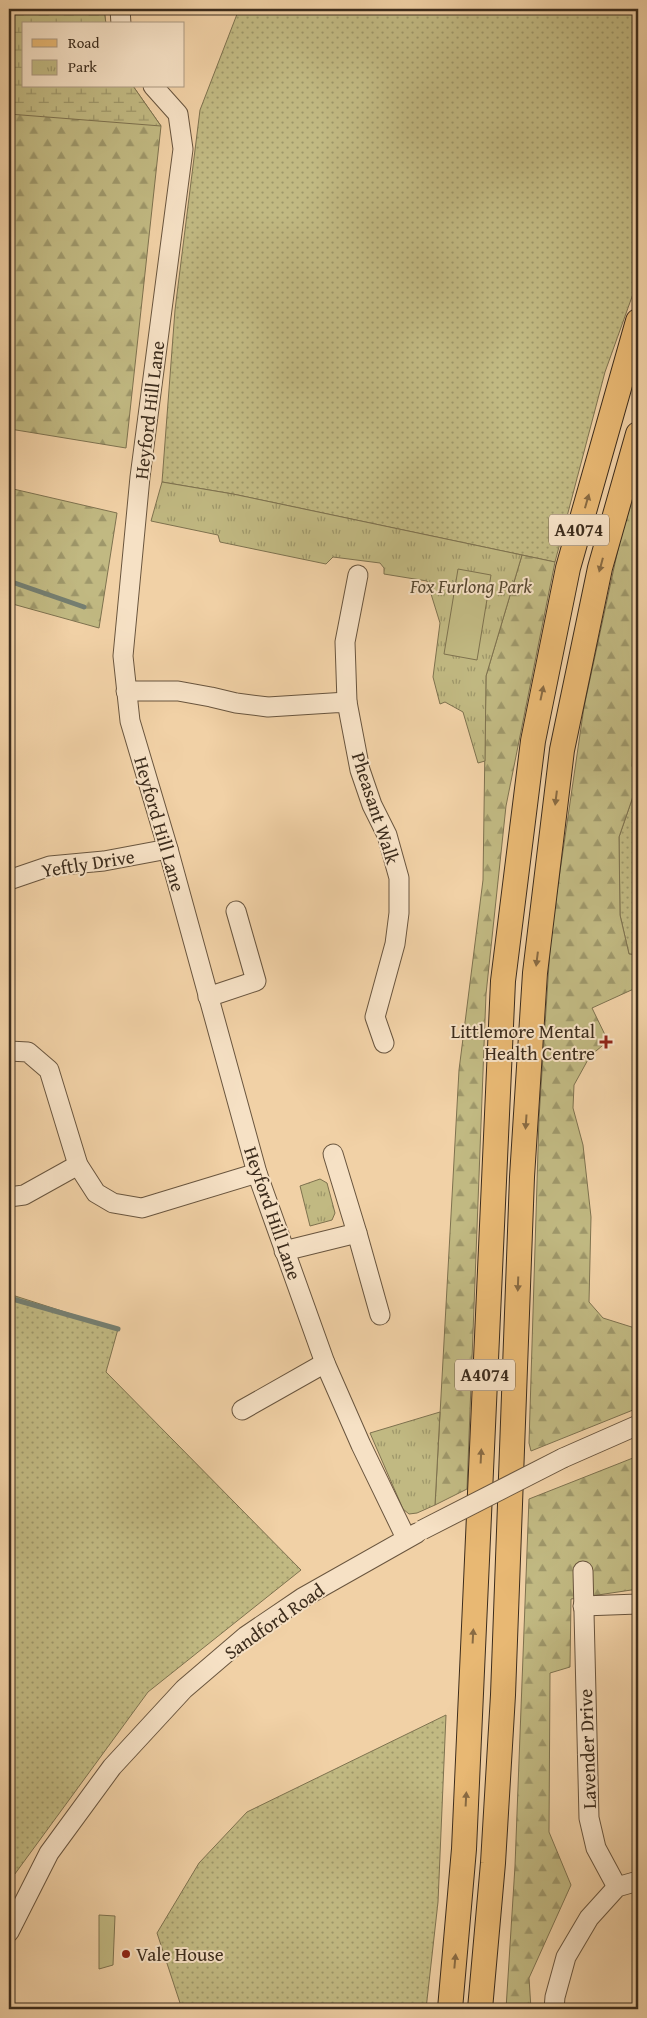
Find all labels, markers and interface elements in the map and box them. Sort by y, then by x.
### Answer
legend [22,22,185,88]
text: Road [68,32,99,53]
text: Park [68,56,97,77]
street label: Heyford Hill Lane [127,339,171,481]
one-way arrow [584,494,592,509]
road number: A4074 [549,514,609,546]
one-way arrow [597,558,605,573]
park label: Fox Furlong Park [409,572,532,600]
one-way arrow [539,685,547,701]
street label: Pheasant Walk [345,748,407,868]
street label: Heyford Hill Lane [127,753,193,895]
one-way arrow [552,790,560,806]
street label: Yeftly Drive [40,842,137,884]
one-way arrow [533,952,541,968]
place label: Littlemore Mental Health Centre [451,1017,595,1067]
marker: Littlemore Mental Health Centre [599,1035,613,1049]
one-way arrow [521,1114,529,1130]
street label: Heyford Hill Lane [237,1143,309,1284]
one-way arrow [514,1276,522,1292]
road number: A4074 [455,1360,515,1390]
one-way arrow [478,1448,486,1464]
street label: Sandford Road [218,1576,330,1666]
one-way arrow [470,1628,478,1644]
street label: Lavender Drive [571,1688,603,1810]
one-way arrow [463,1790,471,1806]
place label: Vale House [136,1940,224,1968]
marker: Vale House [120,1948,132,1960]
one-way arrow [451,1952,459,1968]

